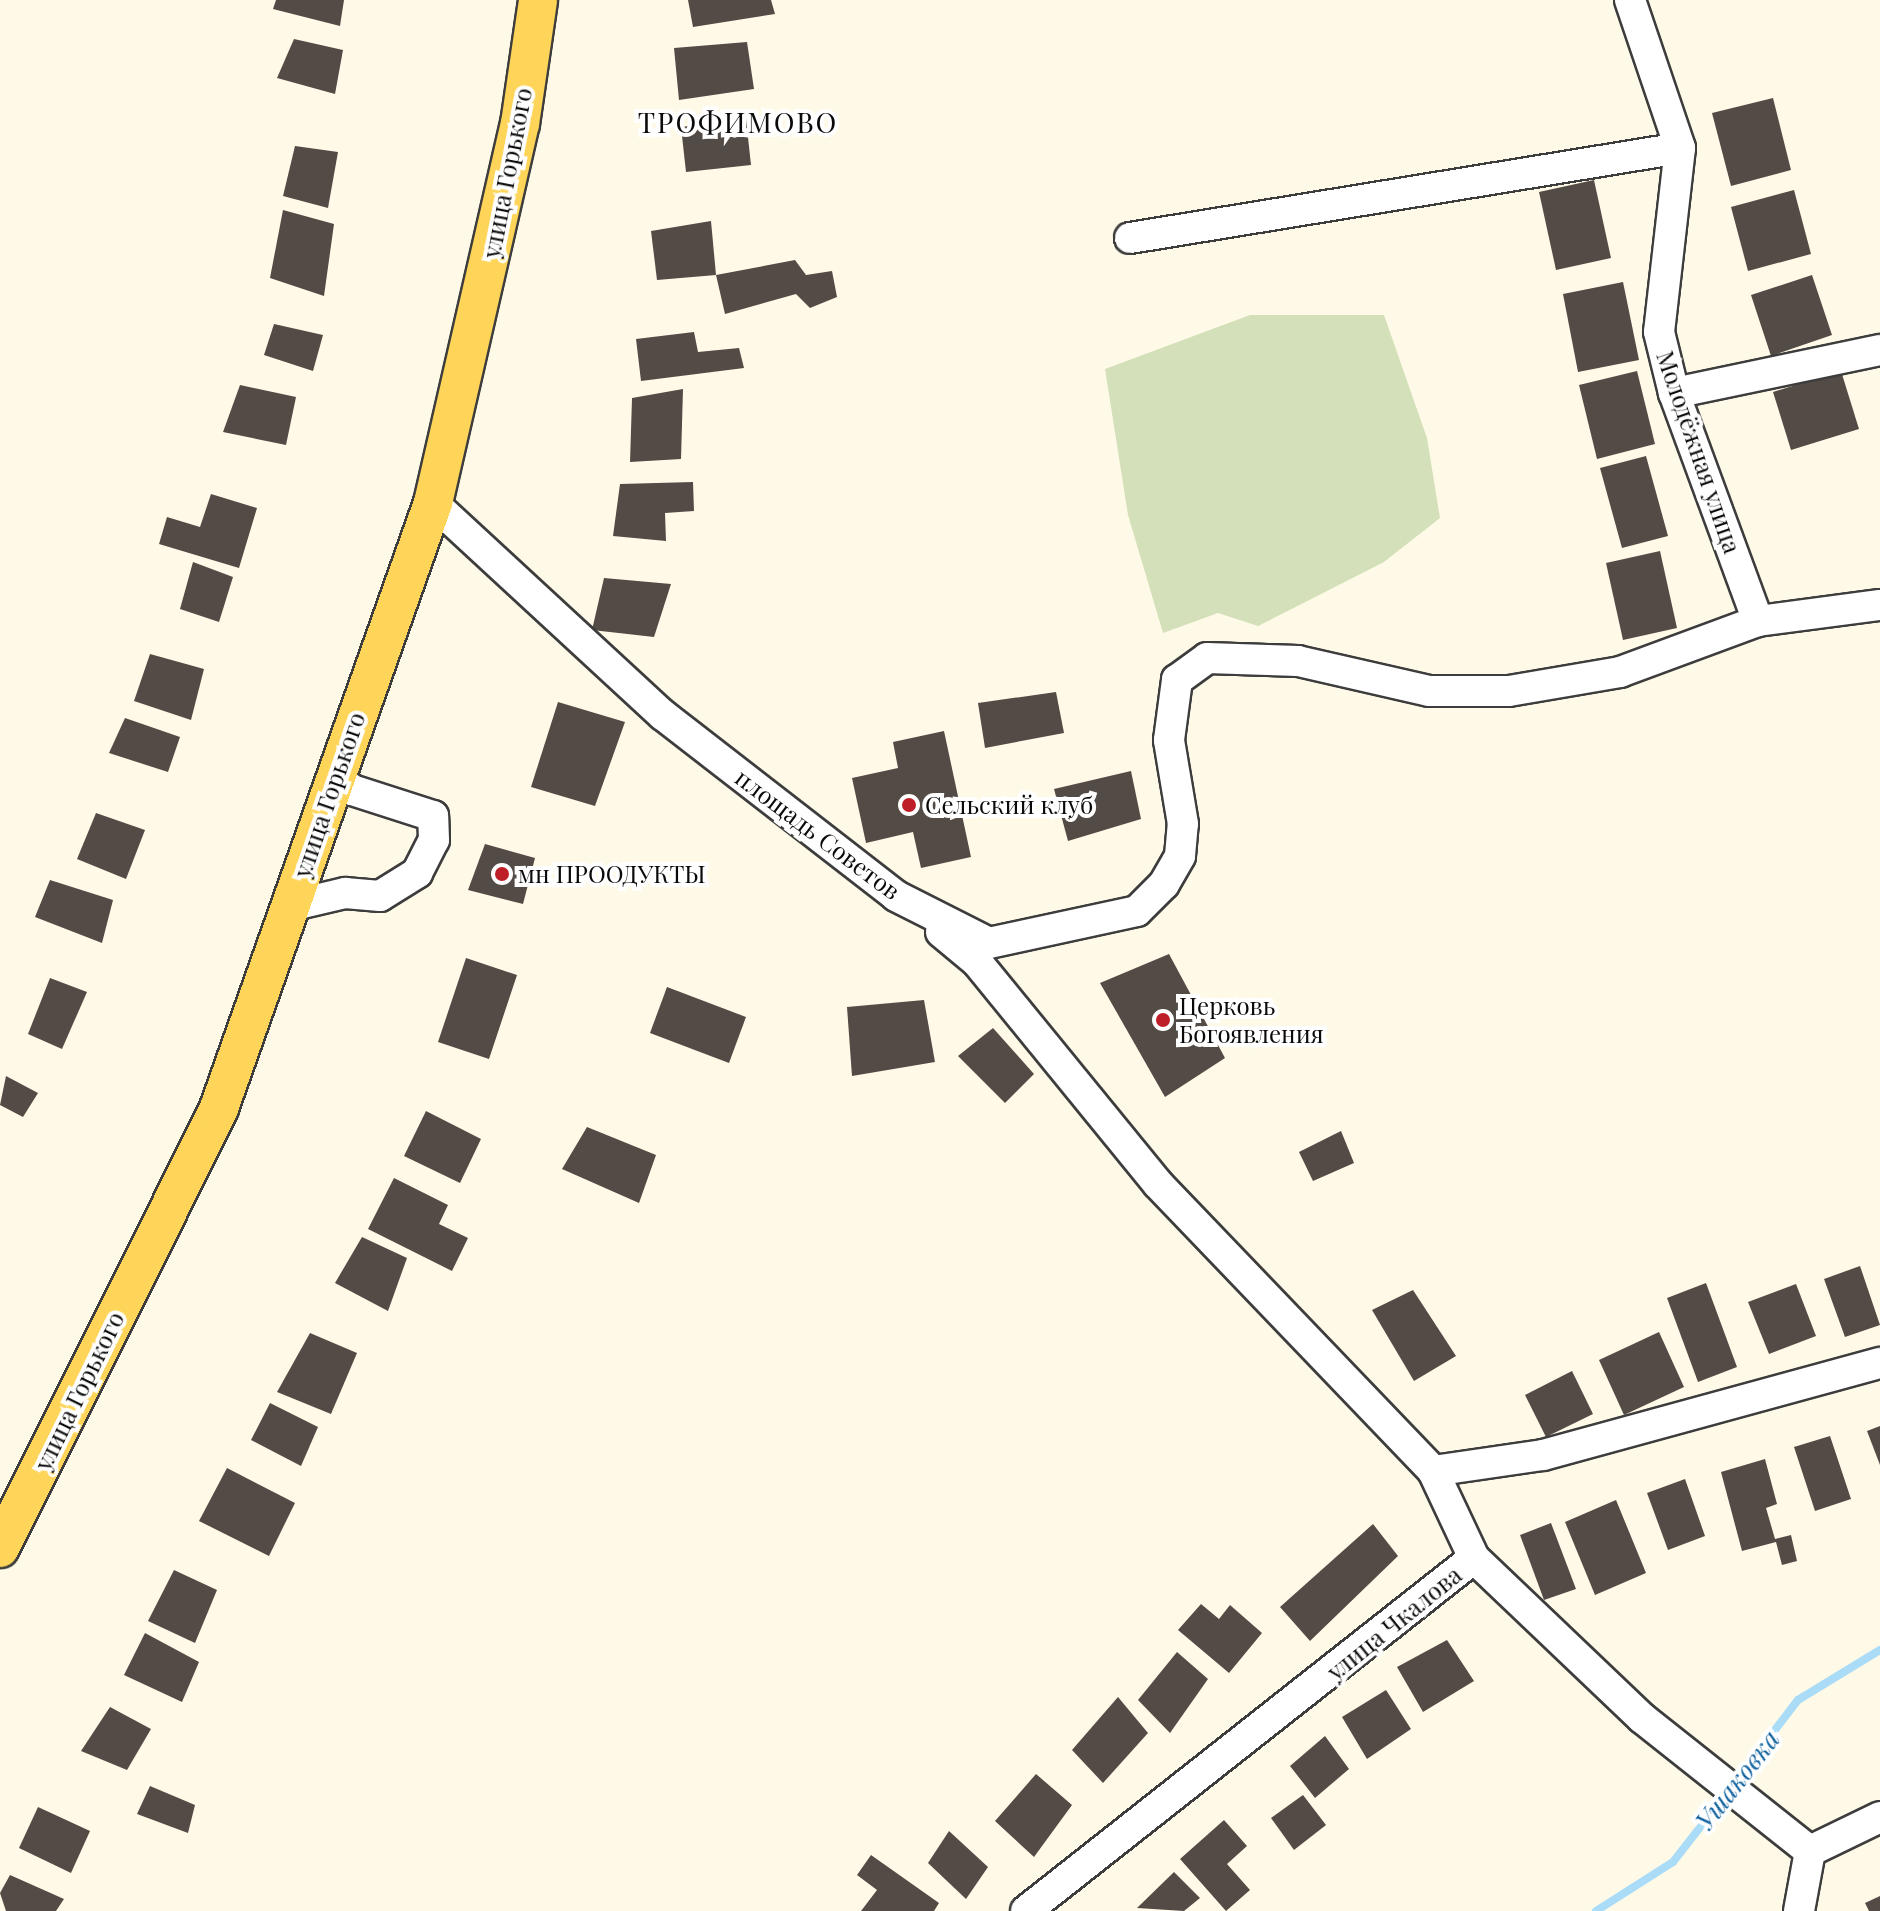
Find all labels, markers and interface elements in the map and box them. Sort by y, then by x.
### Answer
street label: улица Горького [476,85,538,261]
district label: ТРОФИМОВО [638,105,838,139]
street label: Молодёжная улица [1651,347,1747,557]
street label: улица Горького [287,709,371,881]
street label: площадь Советов [730,763,906,905]
place label: Сельский клуб [925,791,1093,819]
marker: Сельский клуб [900,796,918,814]
place label: мн ПРООДУКТЫ [518,860,706,888]
marker: мн ПРООДУКТЫ [493,865,511,883]
place label: Церковь Богоявления [1179,992,1324,1048]
marker: Церковь Богоявления [1154,1011,1172,1029]
street label: улица Горького [28,1307,130,1475]
street label: улица Чкалова [1321,1560,1467,1686]
water label: Ушаковка [1688,1724,1786,1836]

